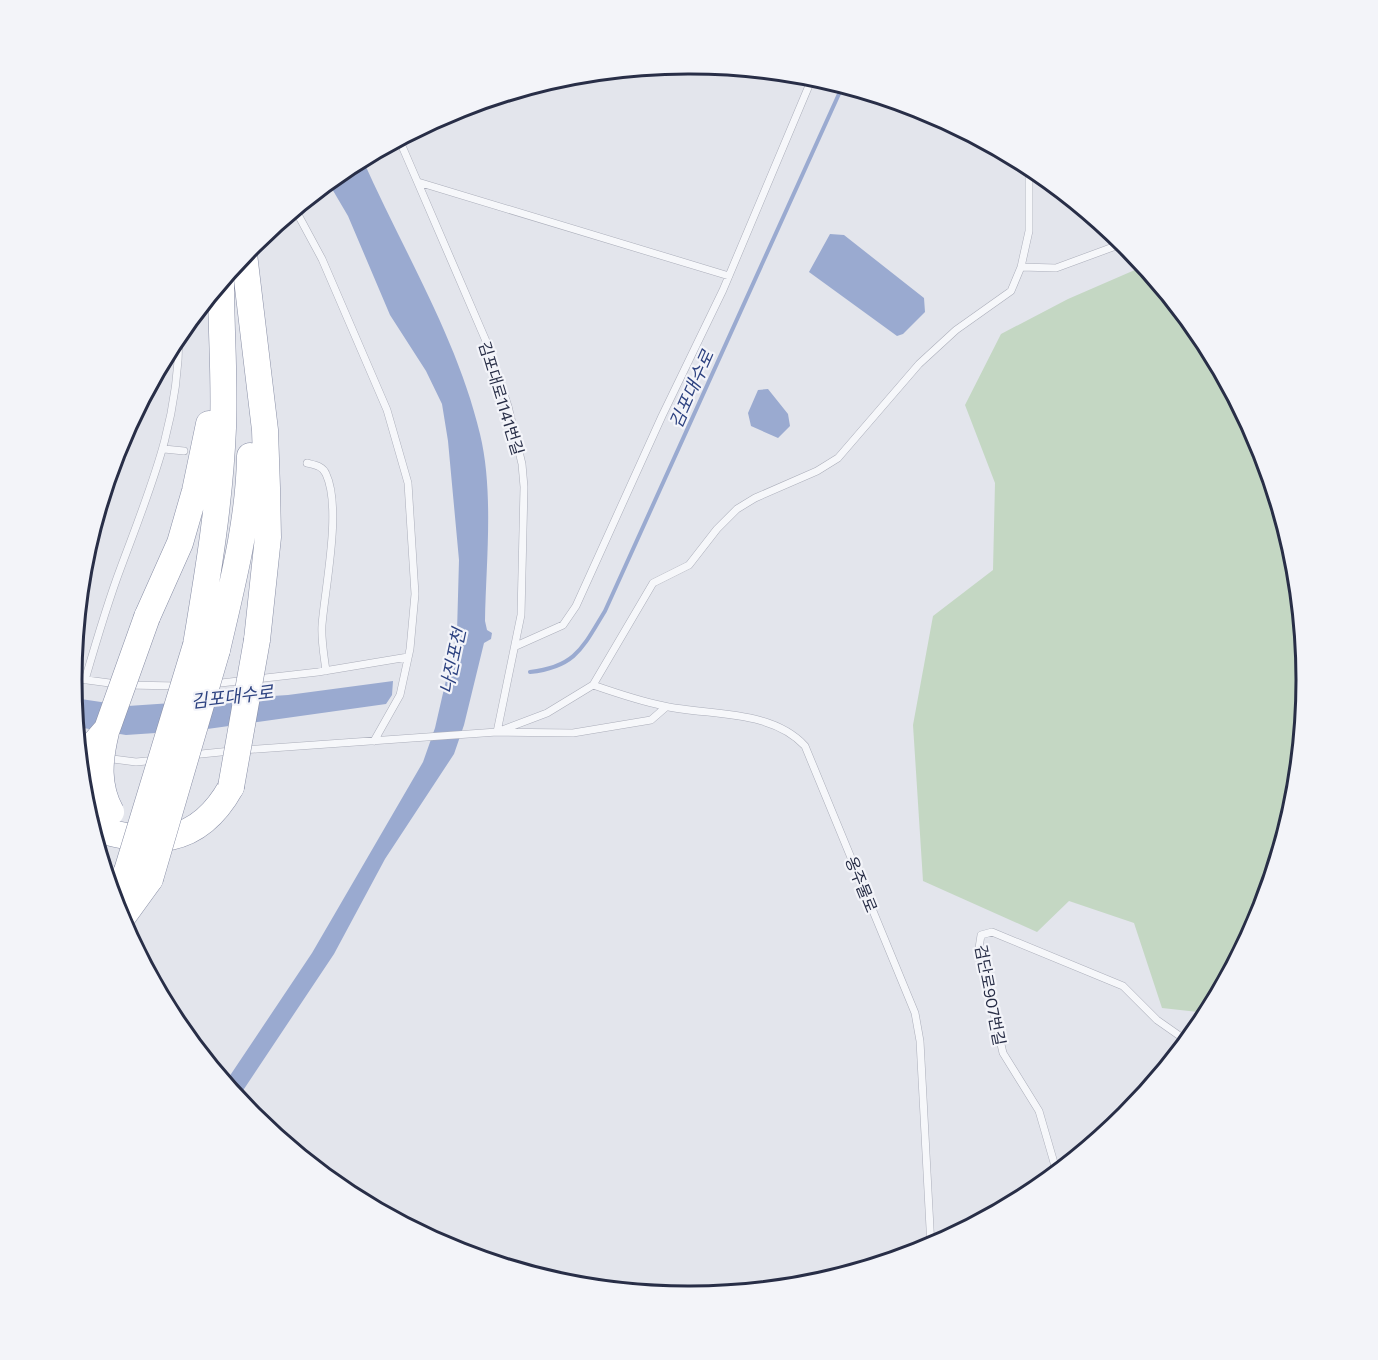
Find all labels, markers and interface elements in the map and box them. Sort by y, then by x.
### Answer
street label: 김포대로1141번길 [476,339,528,457]
water label: 김포대수로 [664,345,718,431]
water label: 나진포천 [434,624,470,696]
water label: 김포대수로 [190,680,276,712]
street label: 옹주물로 [842,853,882,915]
street label: 검단로907번길 [972,943,1010,1047]

